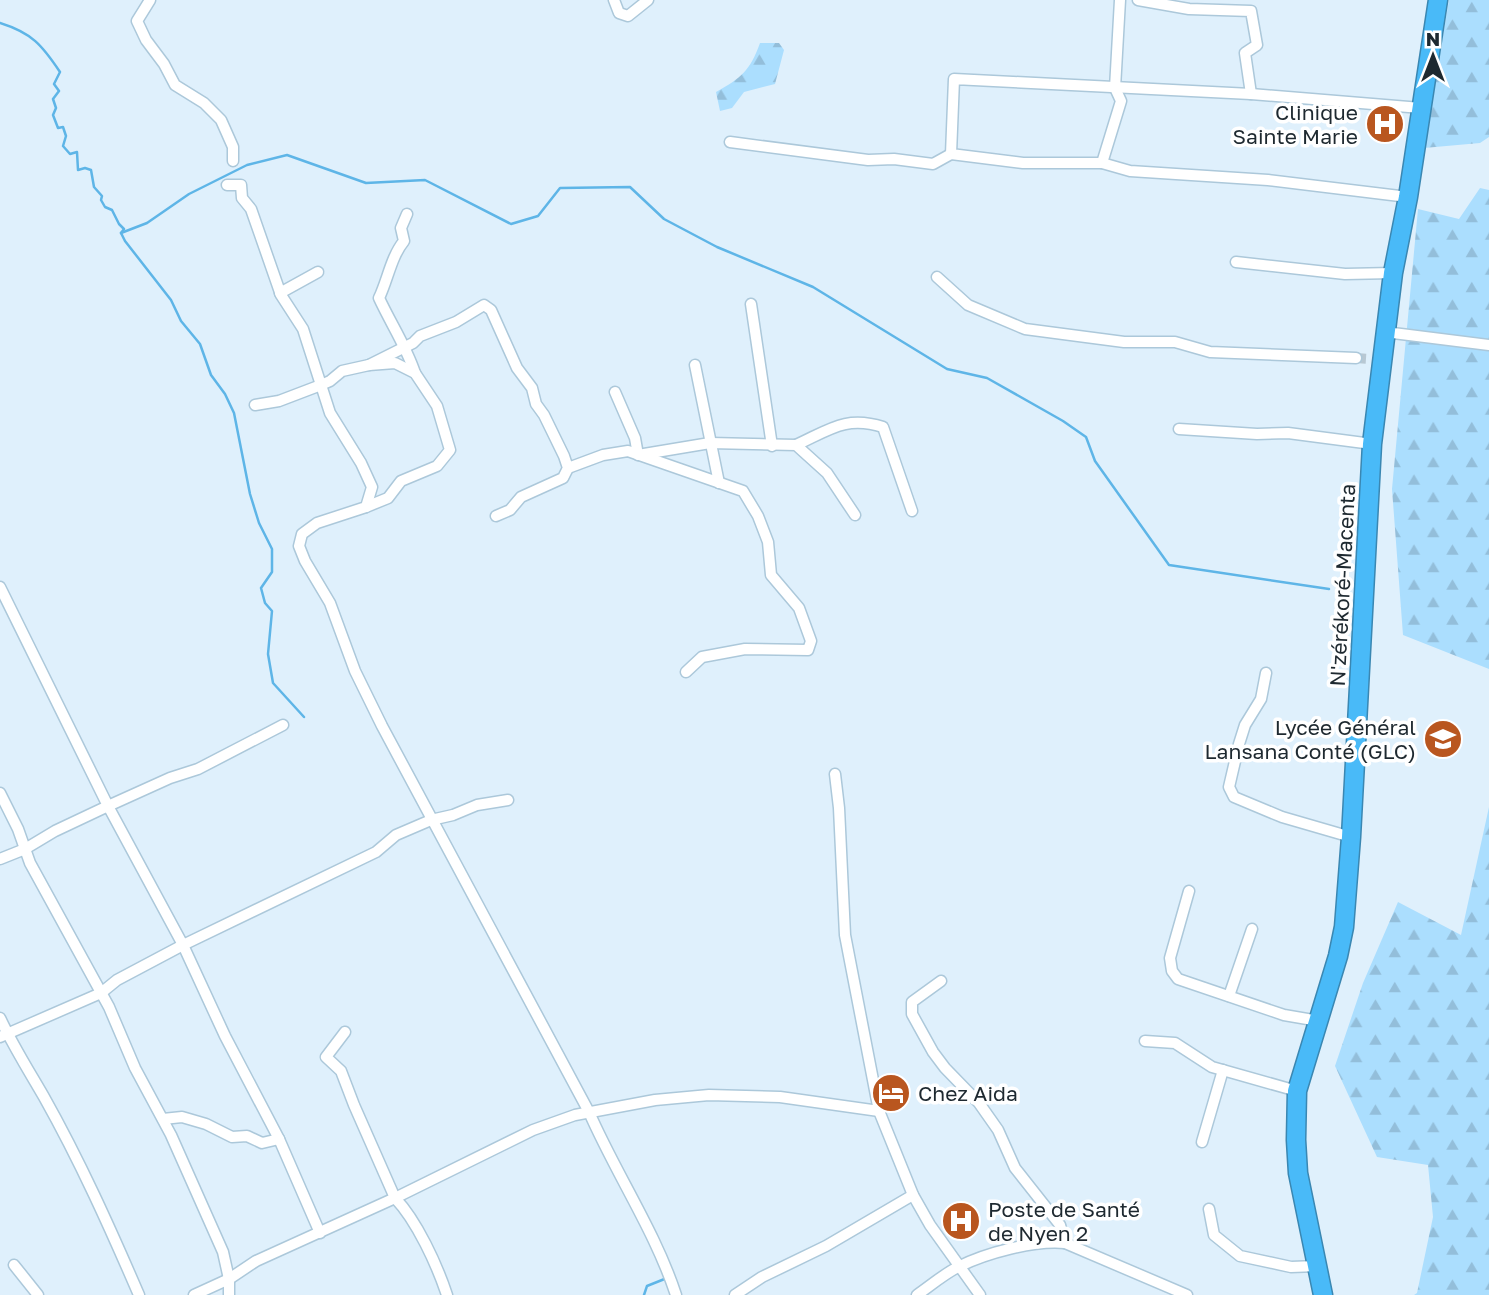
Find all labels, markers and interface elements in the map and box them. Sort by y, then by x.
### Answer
north arrow [1398,21,1468,91]
text: N [1426,27,1440,50]
place label: Clinique Sainte Marie [1233,99,1358,149]
hospital icon: Clinique Sainte Marie [1364,103,1406,145]
street label: N'zérékoré-Macenta [1324,483,1360,687]
place label: Lycée Général Lansana Conté (GLC) [1204,714,1416,764]
school or university icon: Lycée Général Lansana Conté (GLC) [1422,718,1464,760]
hotel icon: Chez Aida [870,1072,912,1114]
place label: Chez Aida [918,1080,1018,1106]
place label: Poste de Santé de Nyen 2 [988,1196,1140,1246]
hospital icon: Poste de Santé de Nyen 2 [940,1200,982,1242]

